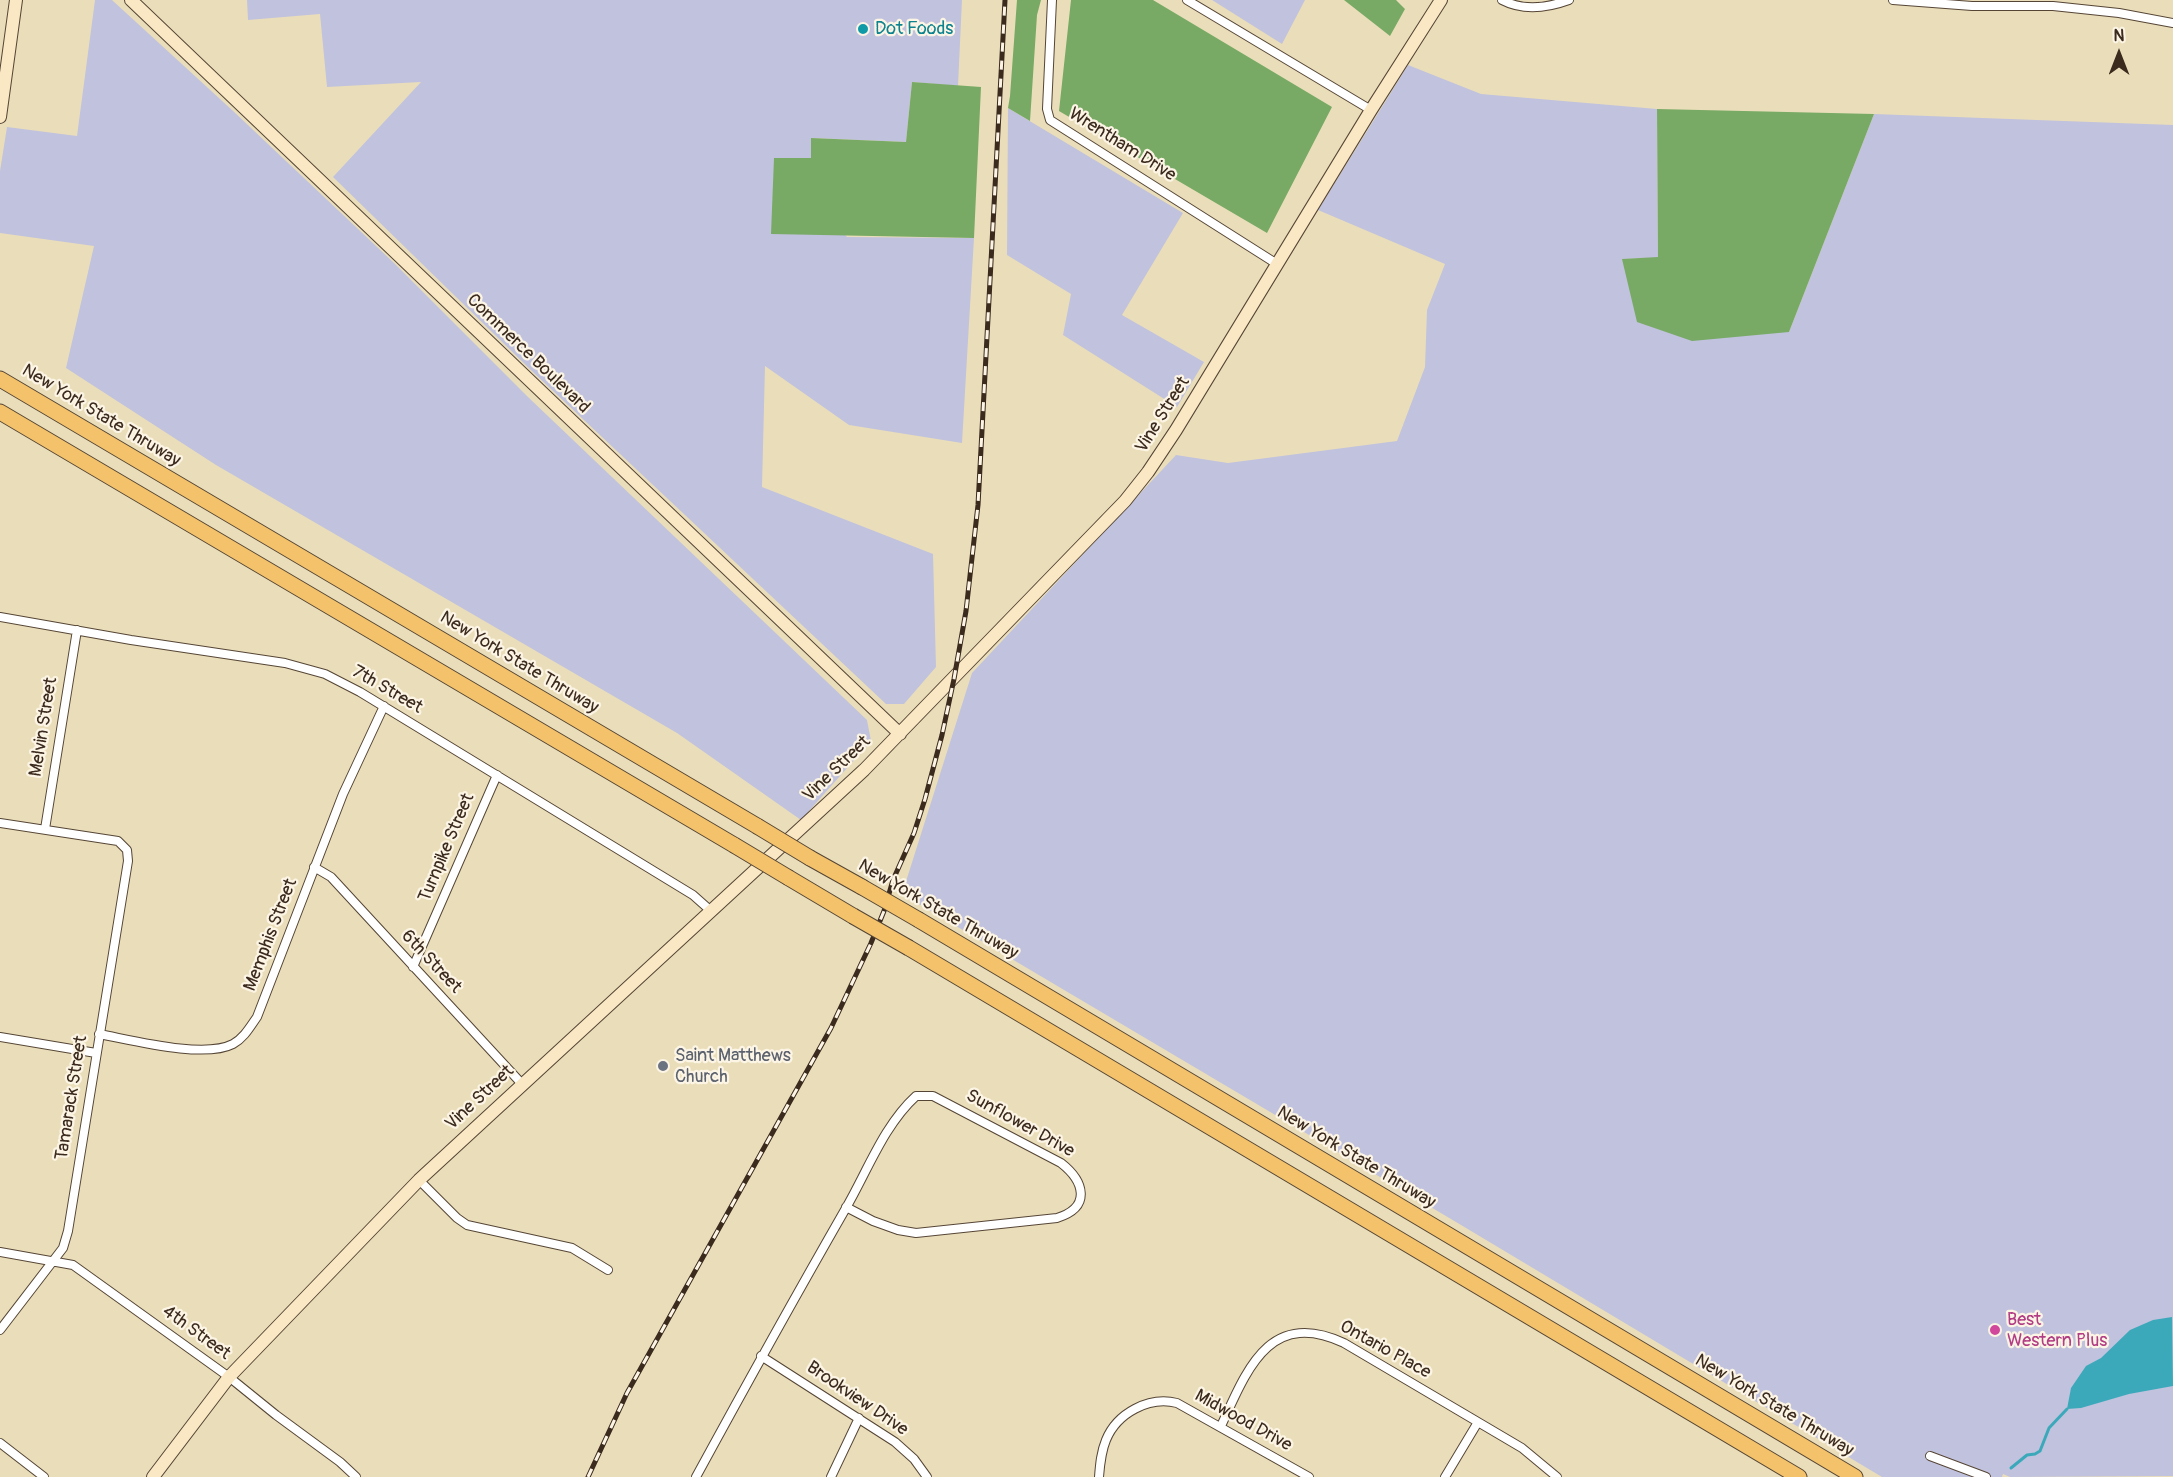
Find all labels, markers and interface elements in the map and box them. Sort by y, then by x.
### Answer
place label: Dot Foods [875,18,953,40]
marker: Dot Foods [856,22,870,36]
north arrow [2089,24,2149,84]
text: N [2114,26,2124,46]
street label: Wrentham Drive [1064,103,1180,187]
street label: Commerce Boulevard [462,290,594,418]
street label: New York State Thruway [18,360,184,472]
street label: Vine Street [1131,373,1195,457]
street label: New York State Thruway [436,607,602,719]
street label: 7th Street [348,661,426,719]
street label: Melvin Street [25,676,63,778]
street label: Vine Street [799,732,875,806]
street label: Turnpike Street [414,790,480,906]
street label: New York State Thruway [854,855,1022,965]
street label: Memphis Street [240,876,302,994]
street label: 6th Street [396,926,466,998]
street label: Tamarack Street [51,1034,93,1162]
place label: Saint Matthews Church [675,1045,791,1088]
marker: Saint Matthews Church [656,1059,670,1073]
street label: Vine Street [441,1061,519,1135]
street label: Sunflower Drive [962,1085,1078,1163]
street label: New York State Thruway [1273,1102,1439,1214]
street label: 4th Street [158,1301,234,1365]
place label: Best Western Plus [2007,1309,2107,1352]
street label: Ontario Place [1336,1316,1434,1384]
marker: Best Western Plus [1988,1323,2002,1337]
street label: New York State Thruway [1691,1350,1857,1462]
street label: Brookview Drive [802,1357,912,1441]
street label: Midwood Drive [1191,1385,1295,1457]

